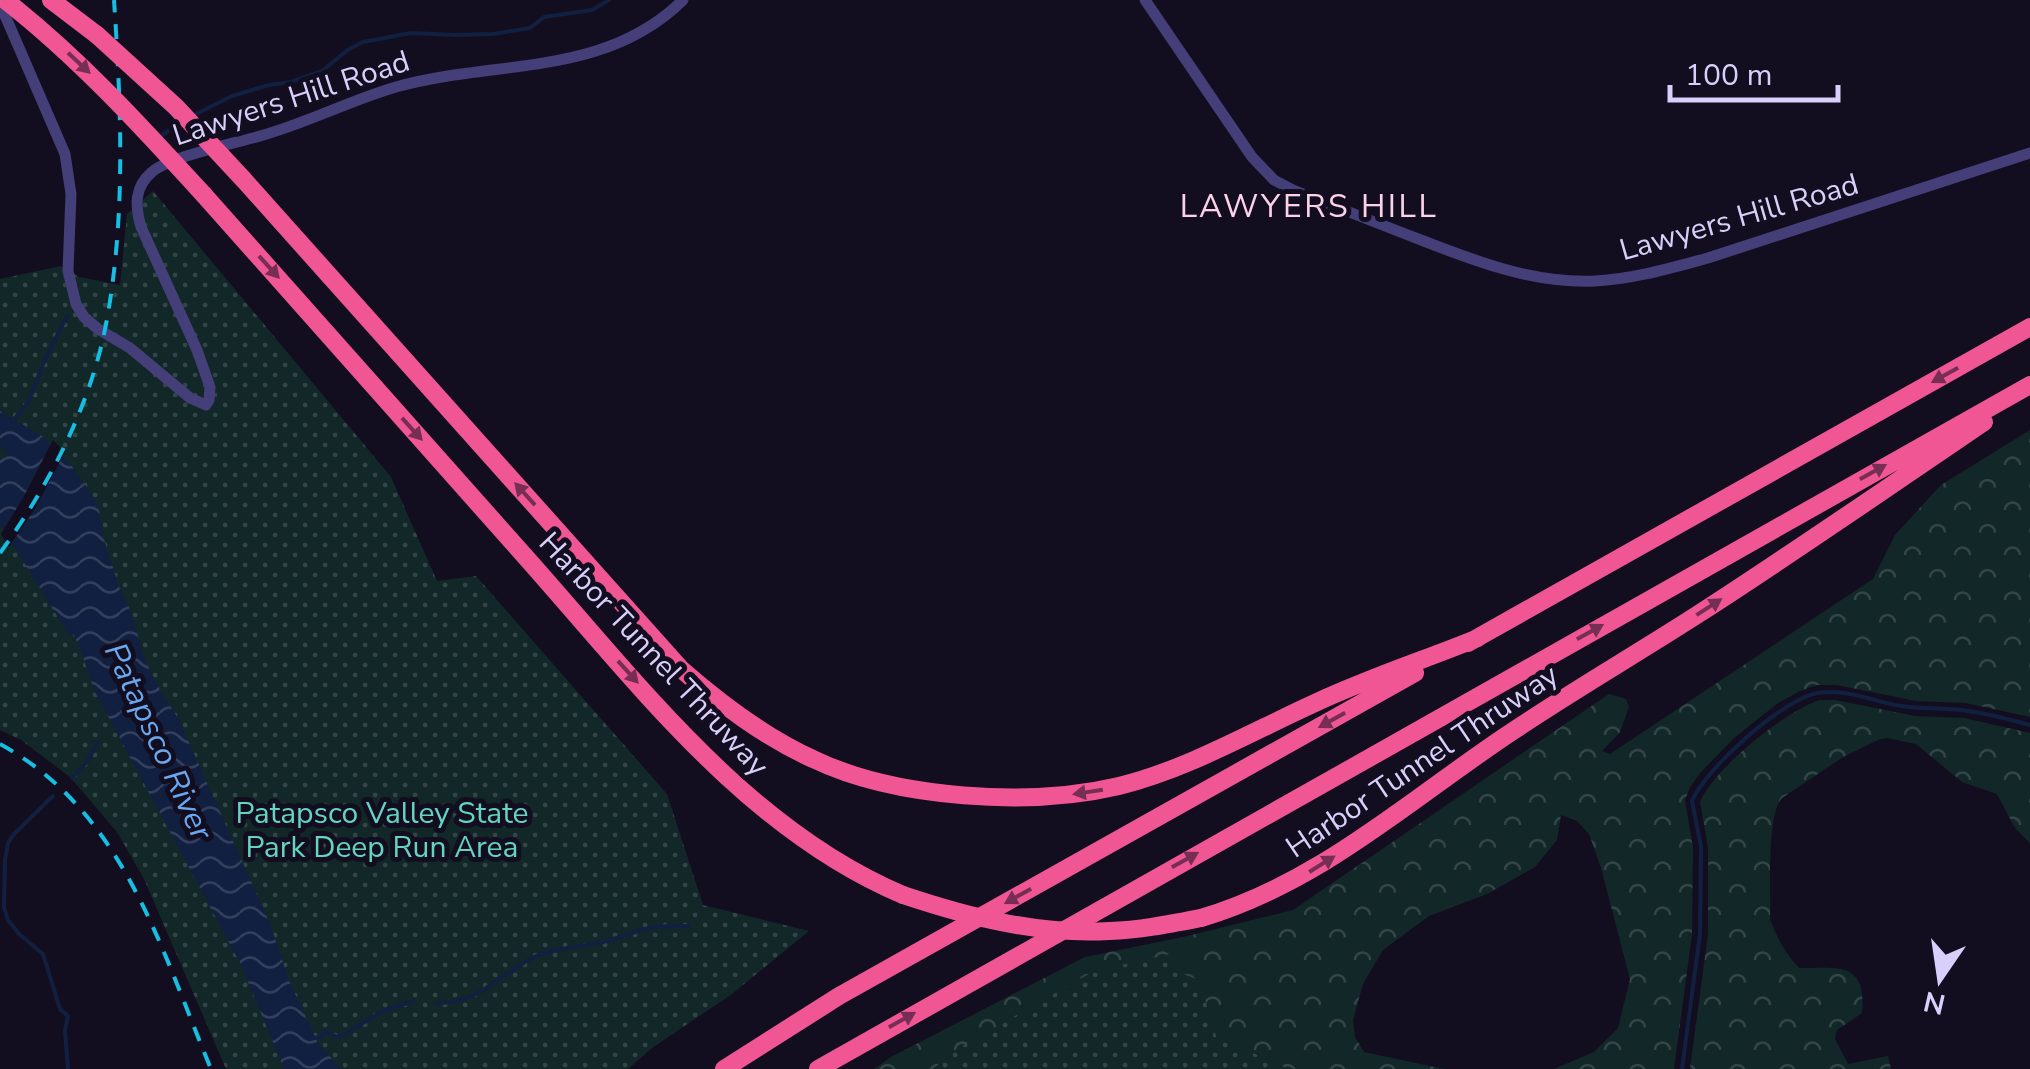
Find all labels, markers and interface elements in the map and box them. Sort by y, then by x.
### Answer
scale bar [1670,40,1838,102]
street label: Lawyers Hill Road [167,41,415,156]
one-way arrow [67,51,91,74]
text: 100 m [1685,55,1772,96]
street label: Lawyers Hill Road [1615,164,1863,271]
district label: LAWYERS HILL [1180,185,1438,228]
one-way arrow [257,255,279,280]
one-way arrow [1931,366,1959,383]
one-way arrow [400,417,423,441]
one-way arrow [1859,464,1887,482]
one-way arrow [514,482,536,507]
street label: Harbor Tunnel Thruway [529,523,778,786]
one-way arrow [1695,598,1722,617]
one-way arrow [1576,623,1604,641]
water label: Patapsco River [94,636,224,848]
street label: Harbor Tunnel Thruway [1278,655,1567,868]
one-way arrow [616,660,639,684]
one-way arrow [1318,710,1346,728]
one-way arrow [1071,784,1103,800]
park label: Patapsco Valley State Park Deep Run Area [236,793,528,868]
one-way arrow [1171,852,1199,870]
one-way arrow [1308,855,1335,874]
one-way arrow [1004,887,1032,904]
north arrow [1890,929,1990,1029]
text: N [1920,982,1949,1023]
one-way arrow [888,1011,916,1029]

